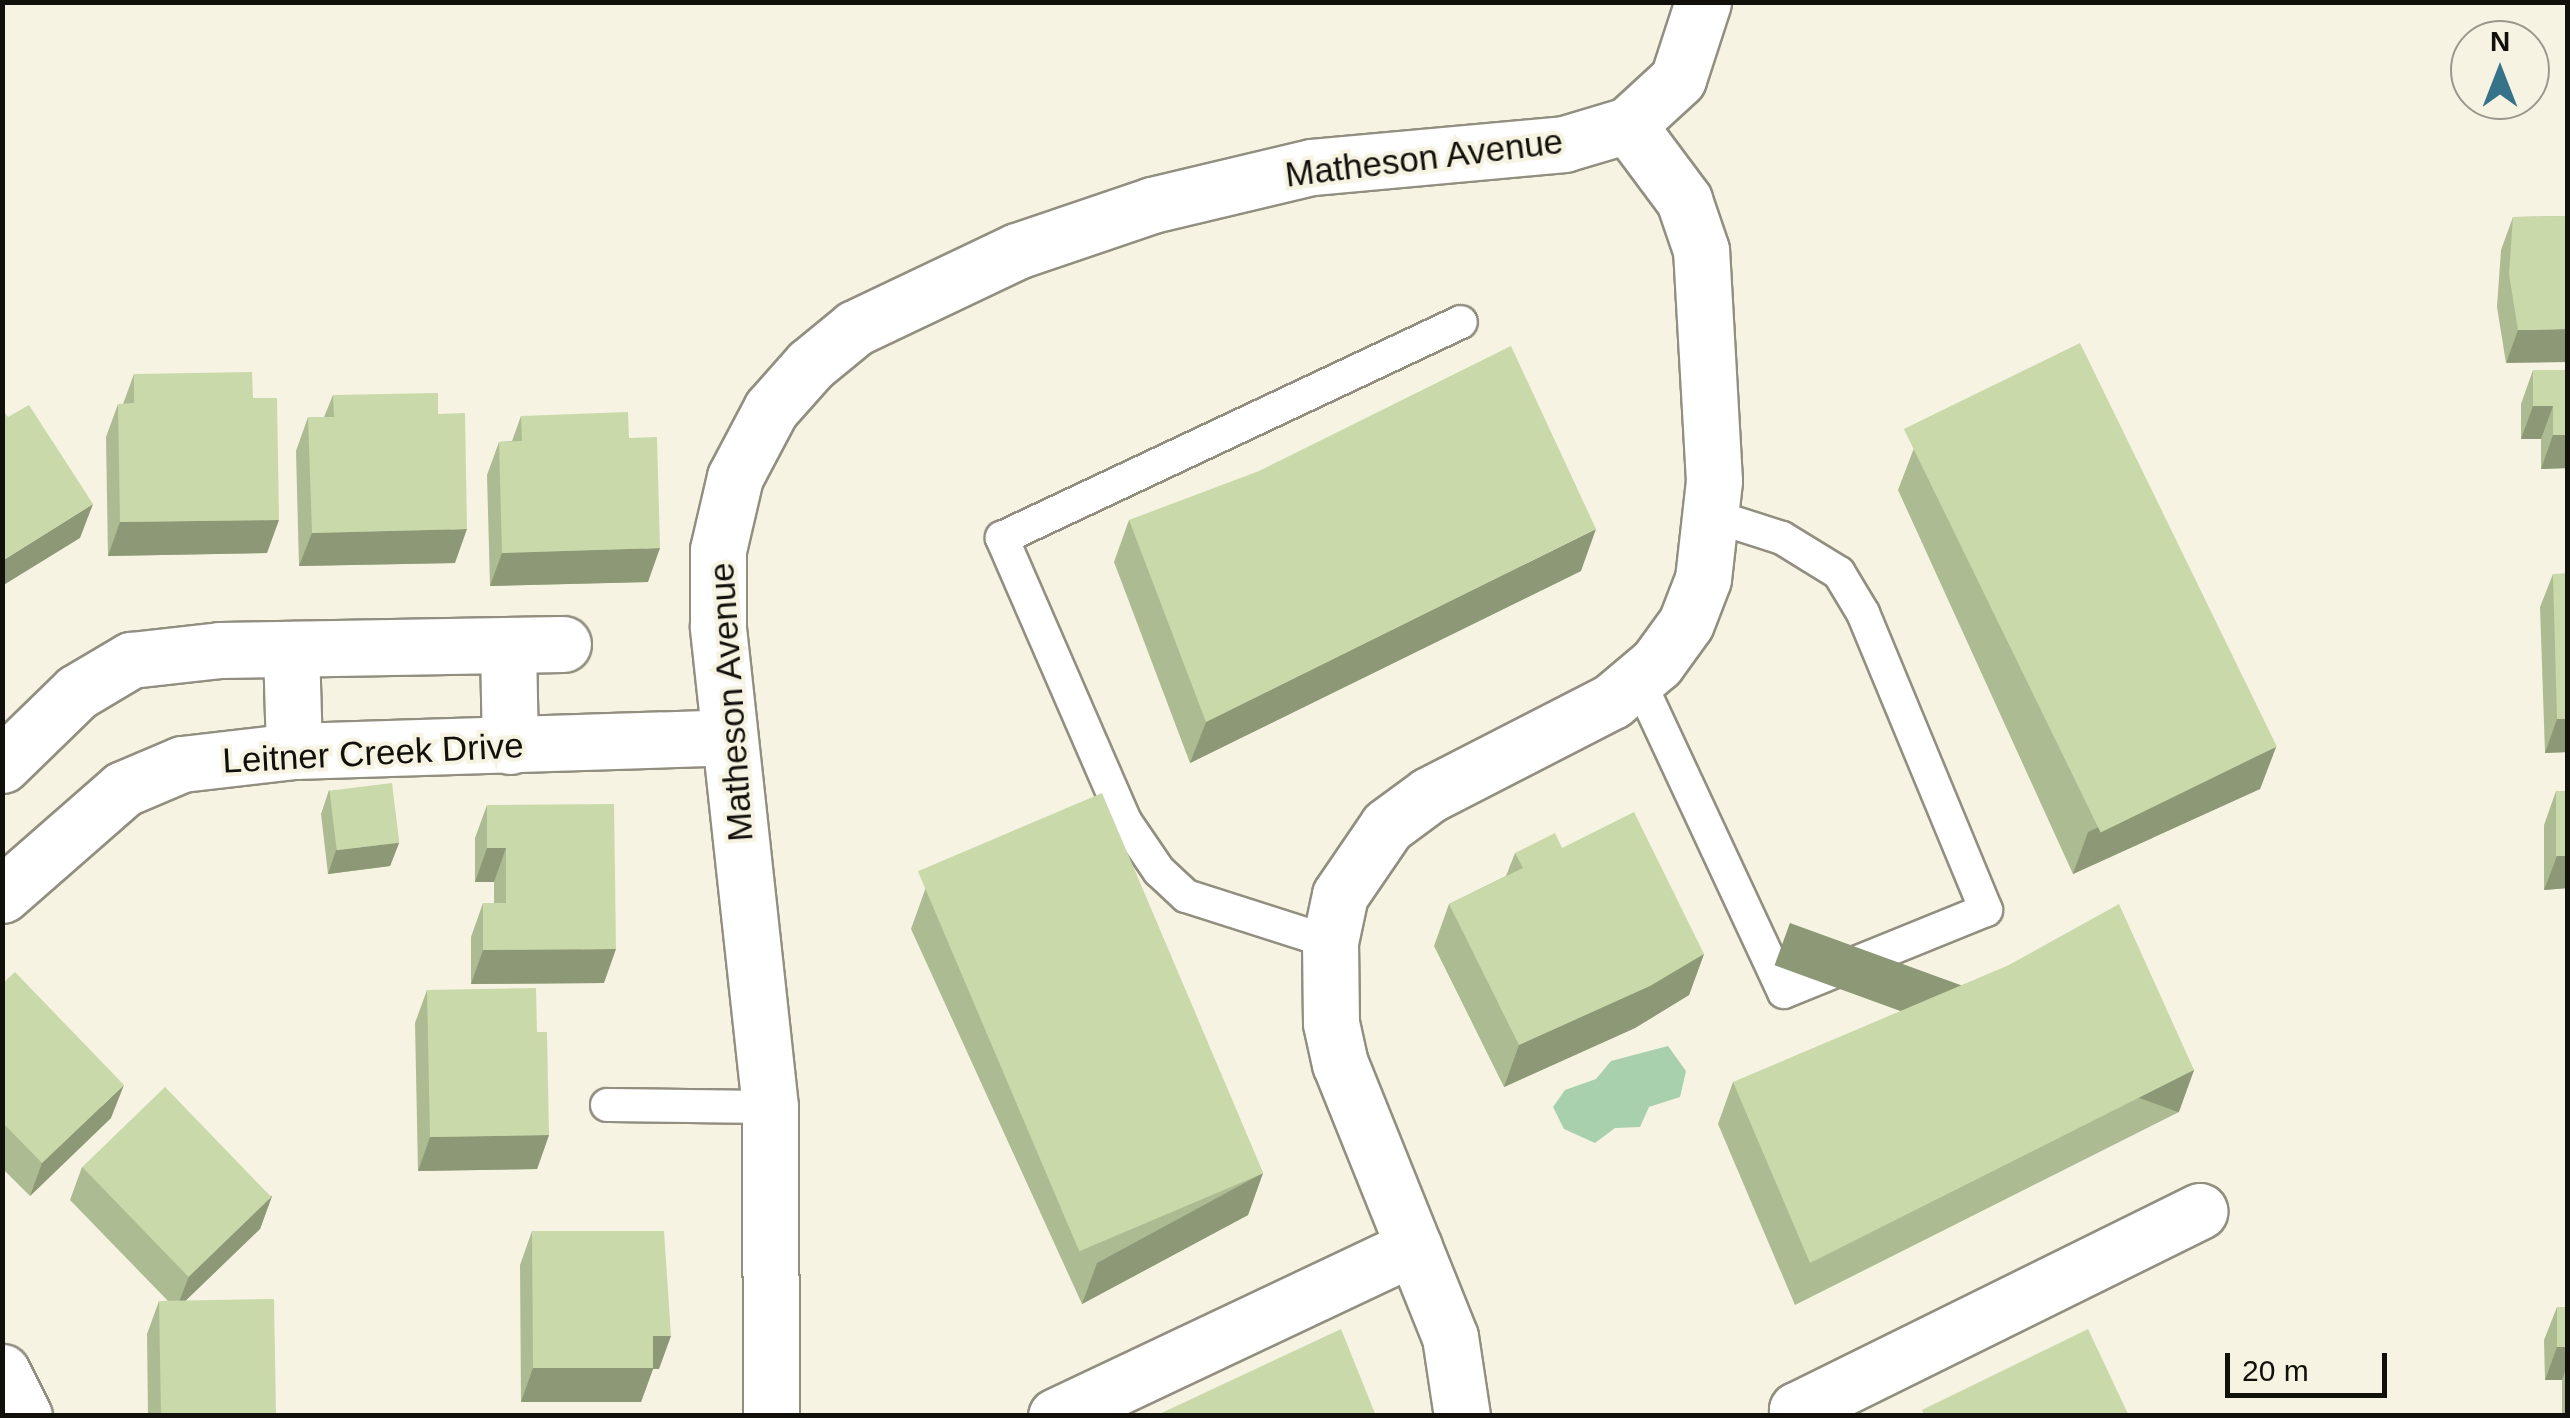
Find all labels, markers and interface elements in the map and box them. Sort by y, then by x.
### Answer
north arrow [2450,20,2550,120]
text: N [2490,26,2510,57]
street label: Matheson Avenue [1282,120,1566,196]
street label: Matheson Avenue [700,560,762,844]
street label: Leitner Creek Drive [221,724,525,782]
scale bar [2230,1333,2392,1395]
text: 20 m [2242,1354,2309,1387]

